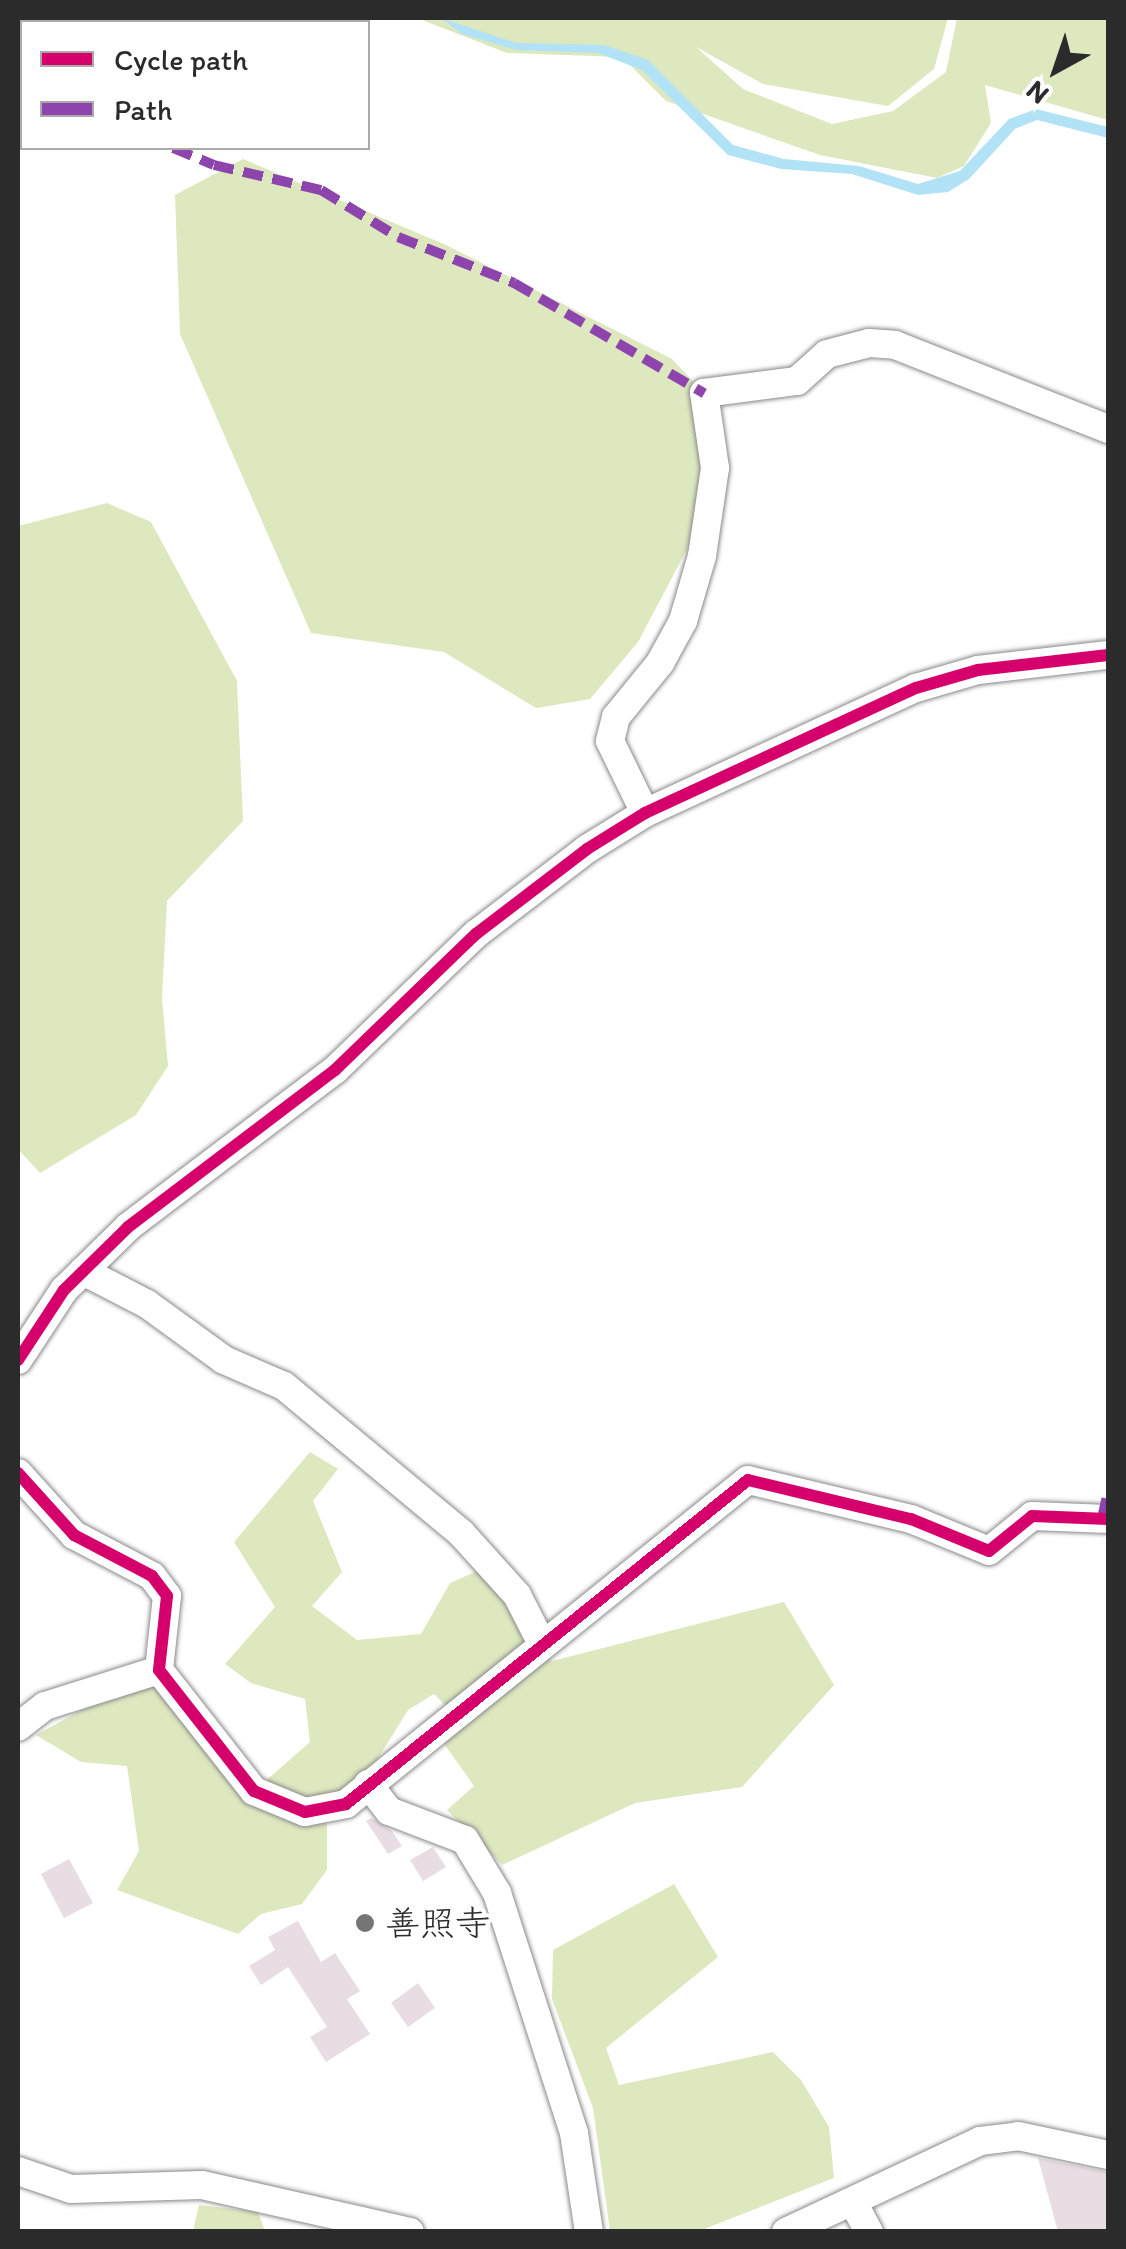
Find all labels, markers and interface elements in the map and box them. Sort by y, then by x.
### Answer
legend [20,20,370,150]
north arrow [1006,20,1106,120]
text: Cycle path [114,41,248,78]
text: N [1019,74,1055,112]
text: Path [114,91,172,128]
place label: 善照寺 [385,1902,490,1944]
marker: 善照寺 [354,1912,376,1934]

